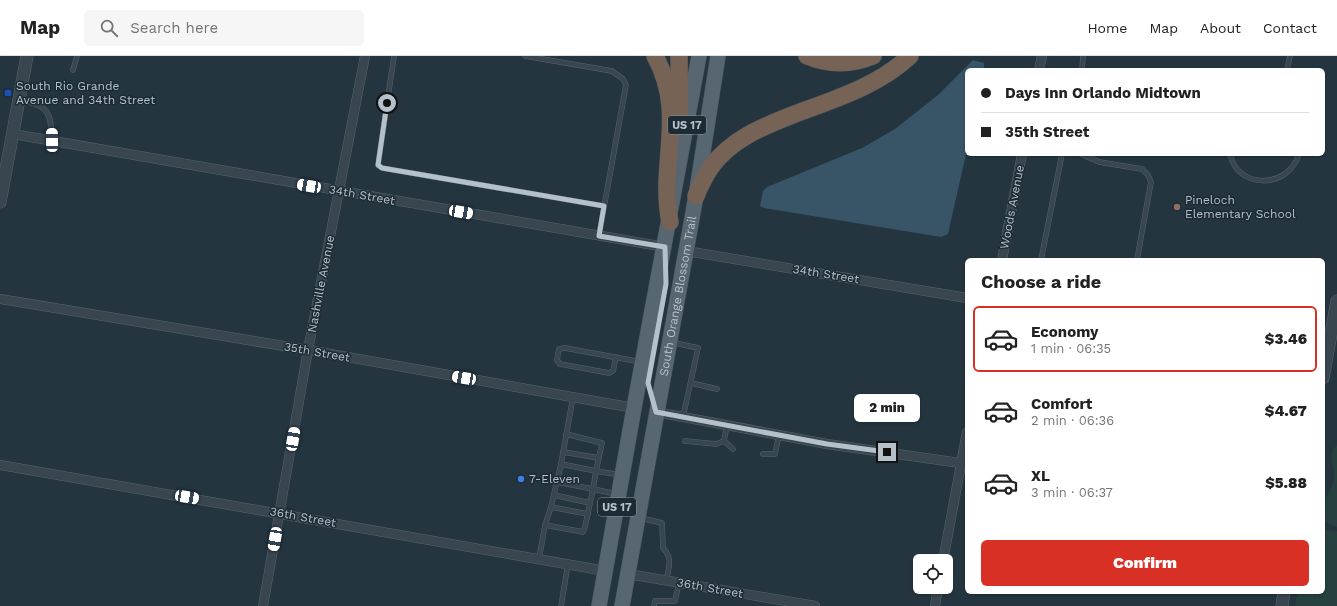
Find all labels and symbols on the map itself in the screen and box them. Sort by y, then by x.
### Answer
place label: South Rio Grande Avenue and 34th Street [16,79,155,107]
marker: South Rio Grande Avenue and 34th Street [3,88,13,98]
route start [378,94,396,112]
road number: US 17 [668,116,706,134]
car [46,128,58,152]
street label: Woods Avenue [997,164,1027,250]
car [296,178,322,194]
street label: 34th Street [328,182,396,208]
place label: Pineloch Elementary School [1185,193,1296,221]
marker: Pineloch Elementary School [1172,202,1182,212]
car [448,204,474,220]
street label: South Orange Blossom Trail [657,214,699,377]
street label: Nashville Avenue [305,234,337,334]
street label: 34th Street [792,262,860,286]
street label: 35th Street [283,339,351,365]
car [451,370,477,386]
callout: 2 min [854,394,920,422]
car [285,426,301,452]
route end [878,443,896,461]
place label: 7-Eleven [529,472,580,486]
marker: 7-Eleven [516,474,526,484]
car [174,489,200,505]
road number: US 17 [598,498,636,516]
street label: 36th Street [269,504,337,530]
car [267,526,283,552]
street label: 36th Street [676,575,744,601]

